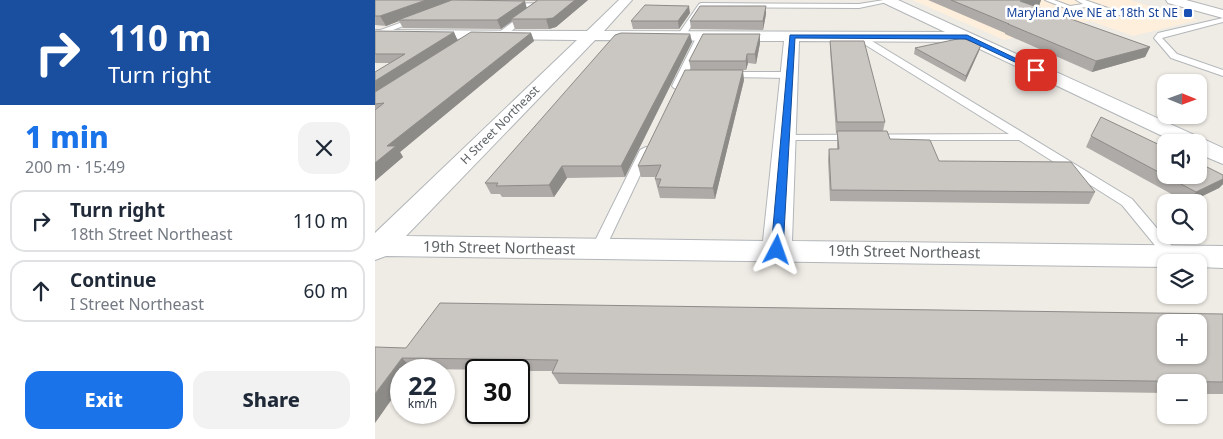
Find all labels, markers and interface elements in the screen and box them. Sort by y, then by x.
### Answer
place label: Maryland Ave NE at 18th St NE [1006,4,1178,21]
marker: Maryland Ave NE at 18th St NE [1182,7,1194,19]
text: 110 m [108,14,211,61]
icon: right [25,20,90,85]
pin [1015,49,1057,91]
icon: arrive [1022,56,1050,84]
text: Turn right [108,59,211,89]
north arrow [1157,74,1207,124]
map controls [1157,74,1207,424]
street label: H Street Northeast [456,81,543,168]
text: 1 min [25,116,109,157]
button: close [298,122,350,174]
button: sound [1157,134,1207,184]
text: 200 m · 15:49 [25,156,125,178]
button: search [1157,194,1207,244]
text: Turn right [70,197,165,223]
icon: right [27,207,55,235]
text: 110 m [293,208,348,234]
text: 18th Street Northeast [70,223,233,245]
position arrow [750,223,802,275]
street label: 19th Street Northeast [423,236,576,258]
street label: 19th Street Northeast [828,240,981,262]
button: layers [1157,254,1207,304]
text: Continue [70,267,156,293]
icon: ahead [27,277,55,305]
text: 60 m [304,278,348,304]
text: I Street Northeast [70,293,204,315]
button: + [1157,314,1207,364]
speed limit sign: 30 [465,359,530,424]
text: 22 [408,368,437,402]
button: Exit [25,371,183,429]
button: Share [193,371,350,429]
button: − [1157,374,1207,424]
text: km/h [408,395,437,412]

